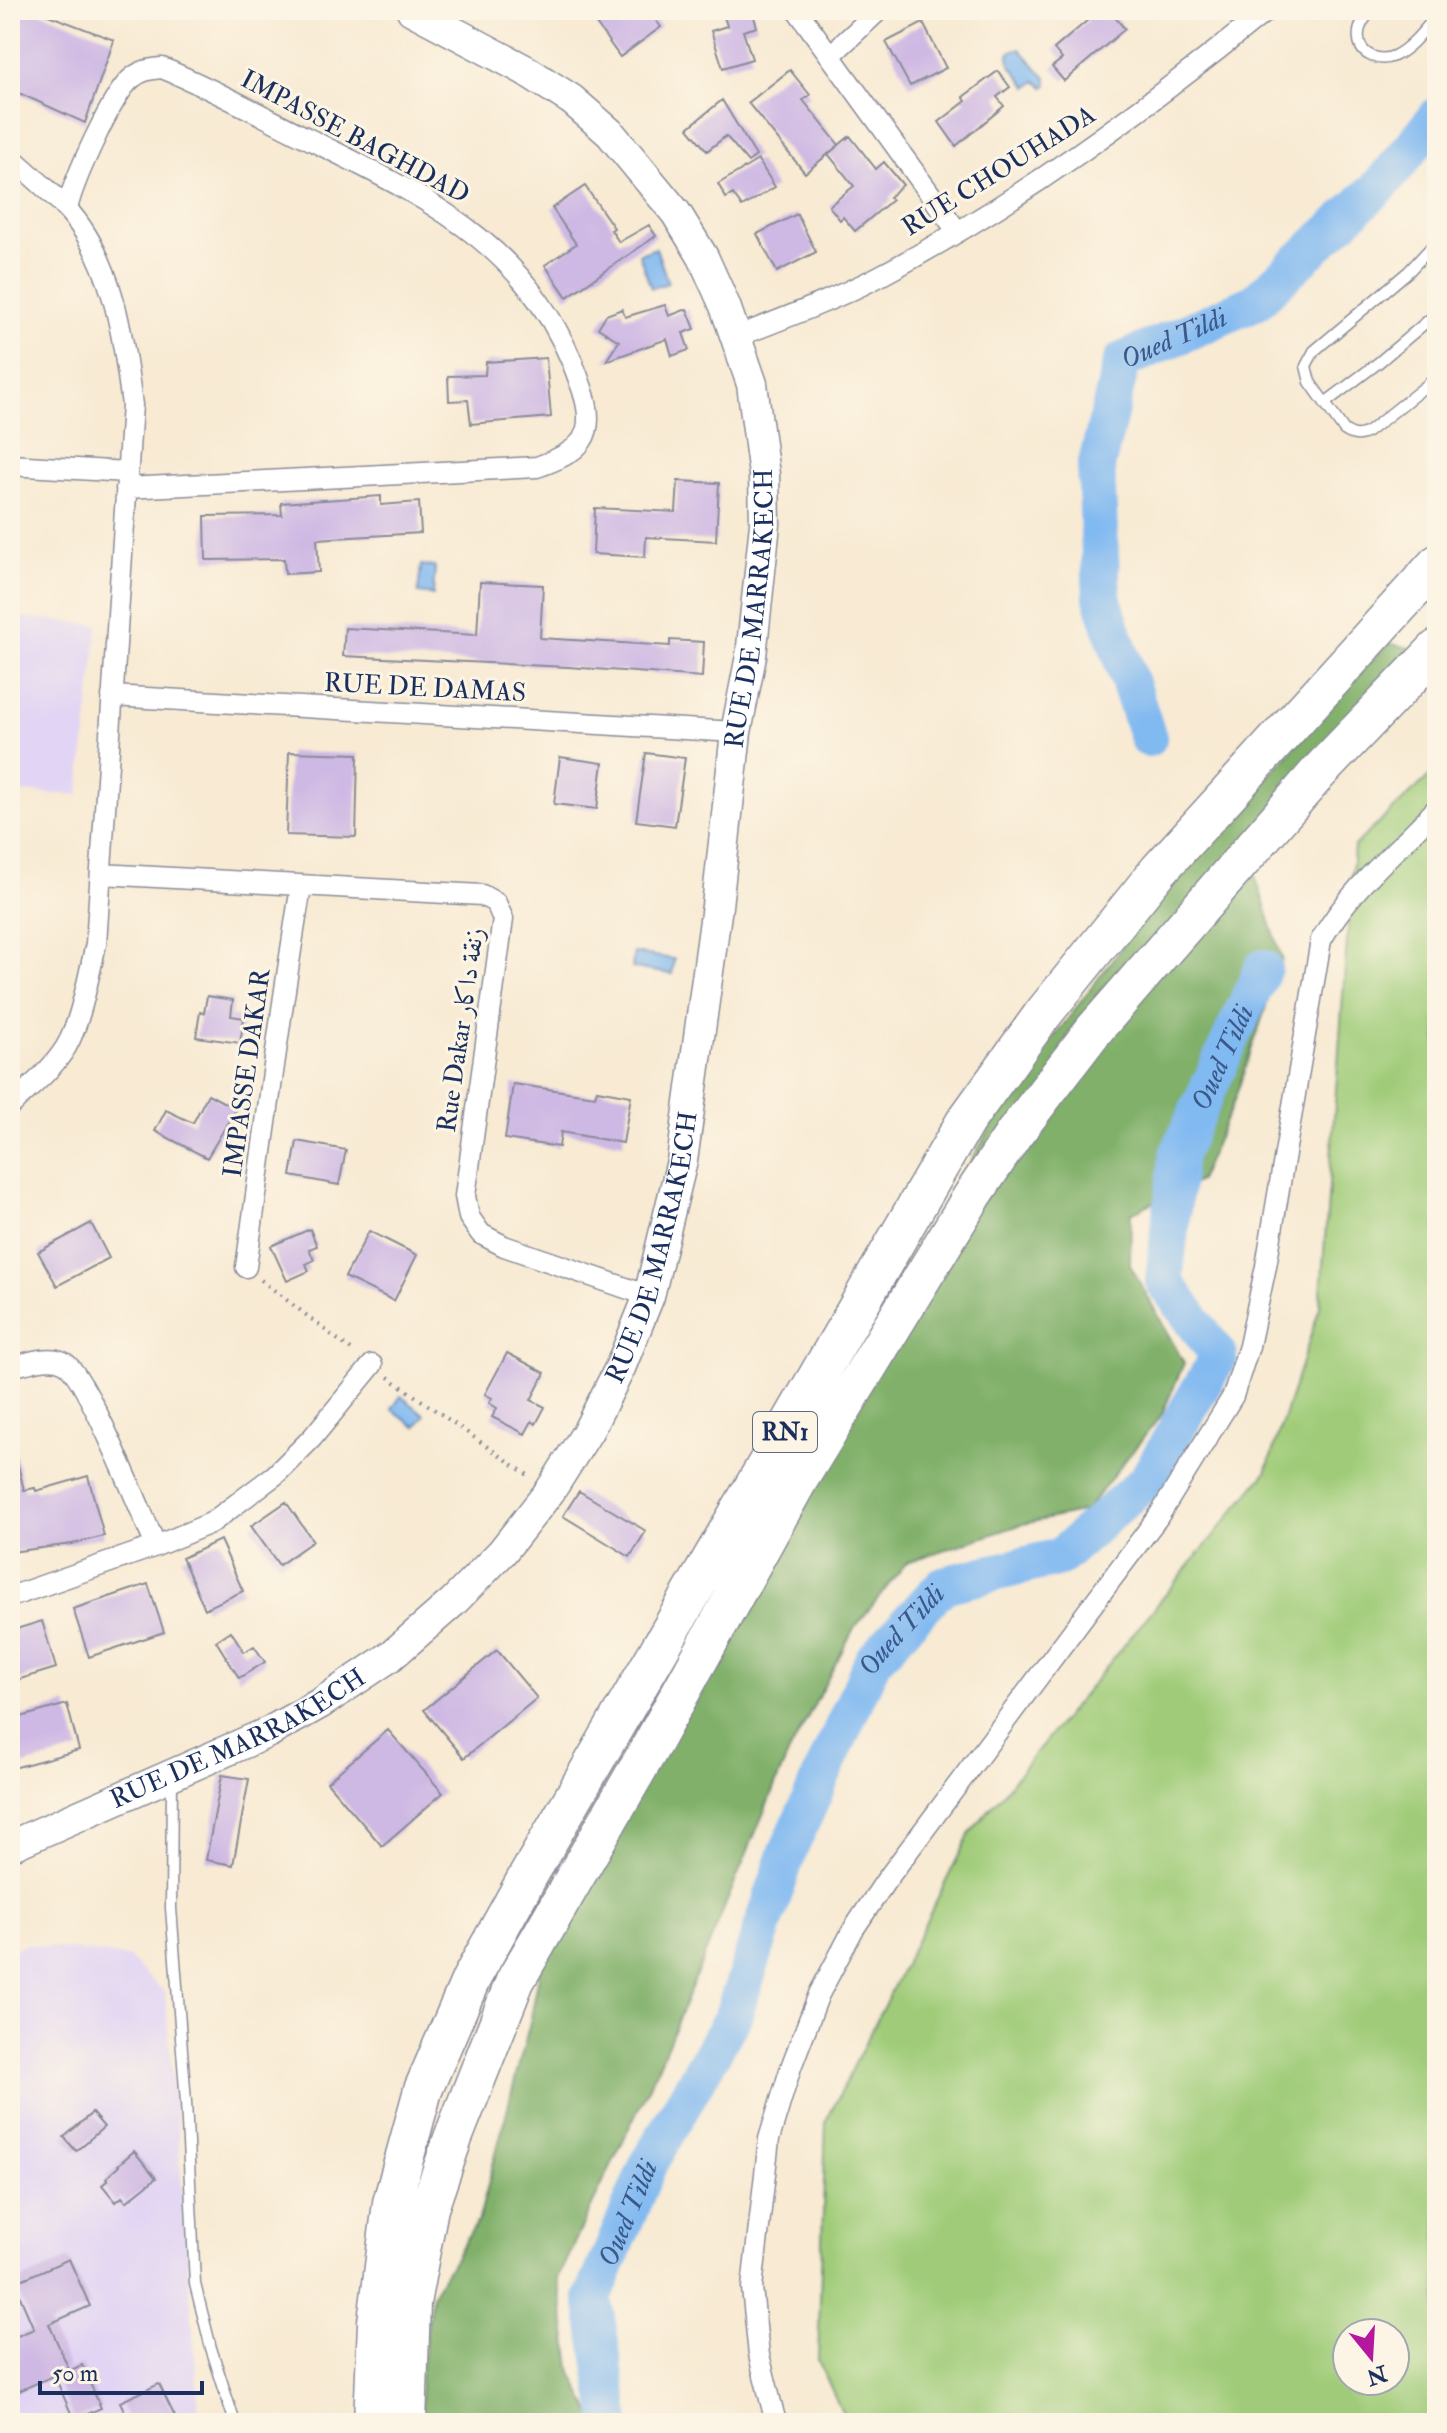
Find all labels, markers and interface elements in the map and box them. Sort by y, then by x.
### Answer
street label: IMPASSE BAGHDAD [235,63,475,211]
street label: RUE CHOUHADA [896,98,1102,243]
water label: Oued Tildi [1115,299,1232,377]
street label: RUE DE MARRAKECH [718,468,781,750]
street label: RUE DE DAMAS [323,667,527,709]
street label: Rue Dakar زنقة داكار [431,926,491,1134]
street label: IMPASSE DAKAR [217,965,278,1179]
water label: Oued Tildi [1183,999,1262,1116]
street label: RUE DE MARRAKECH [599,1109,705,1389]
road number: RN1 [753,1412,817,1452]
water label: Oued Tildi [851,1577,952,1681]
street label: RUE DE MARRAKECH [105,1662,372,1816]
water label: Oued Tildi [590,2153,665,2272]
north arrow [1331,2317,1411,2397]
scale bar [40,2345,202,2395]
text: 50 m [52,2358,99,2389]
text: N [1363,2358,1392,2392]

